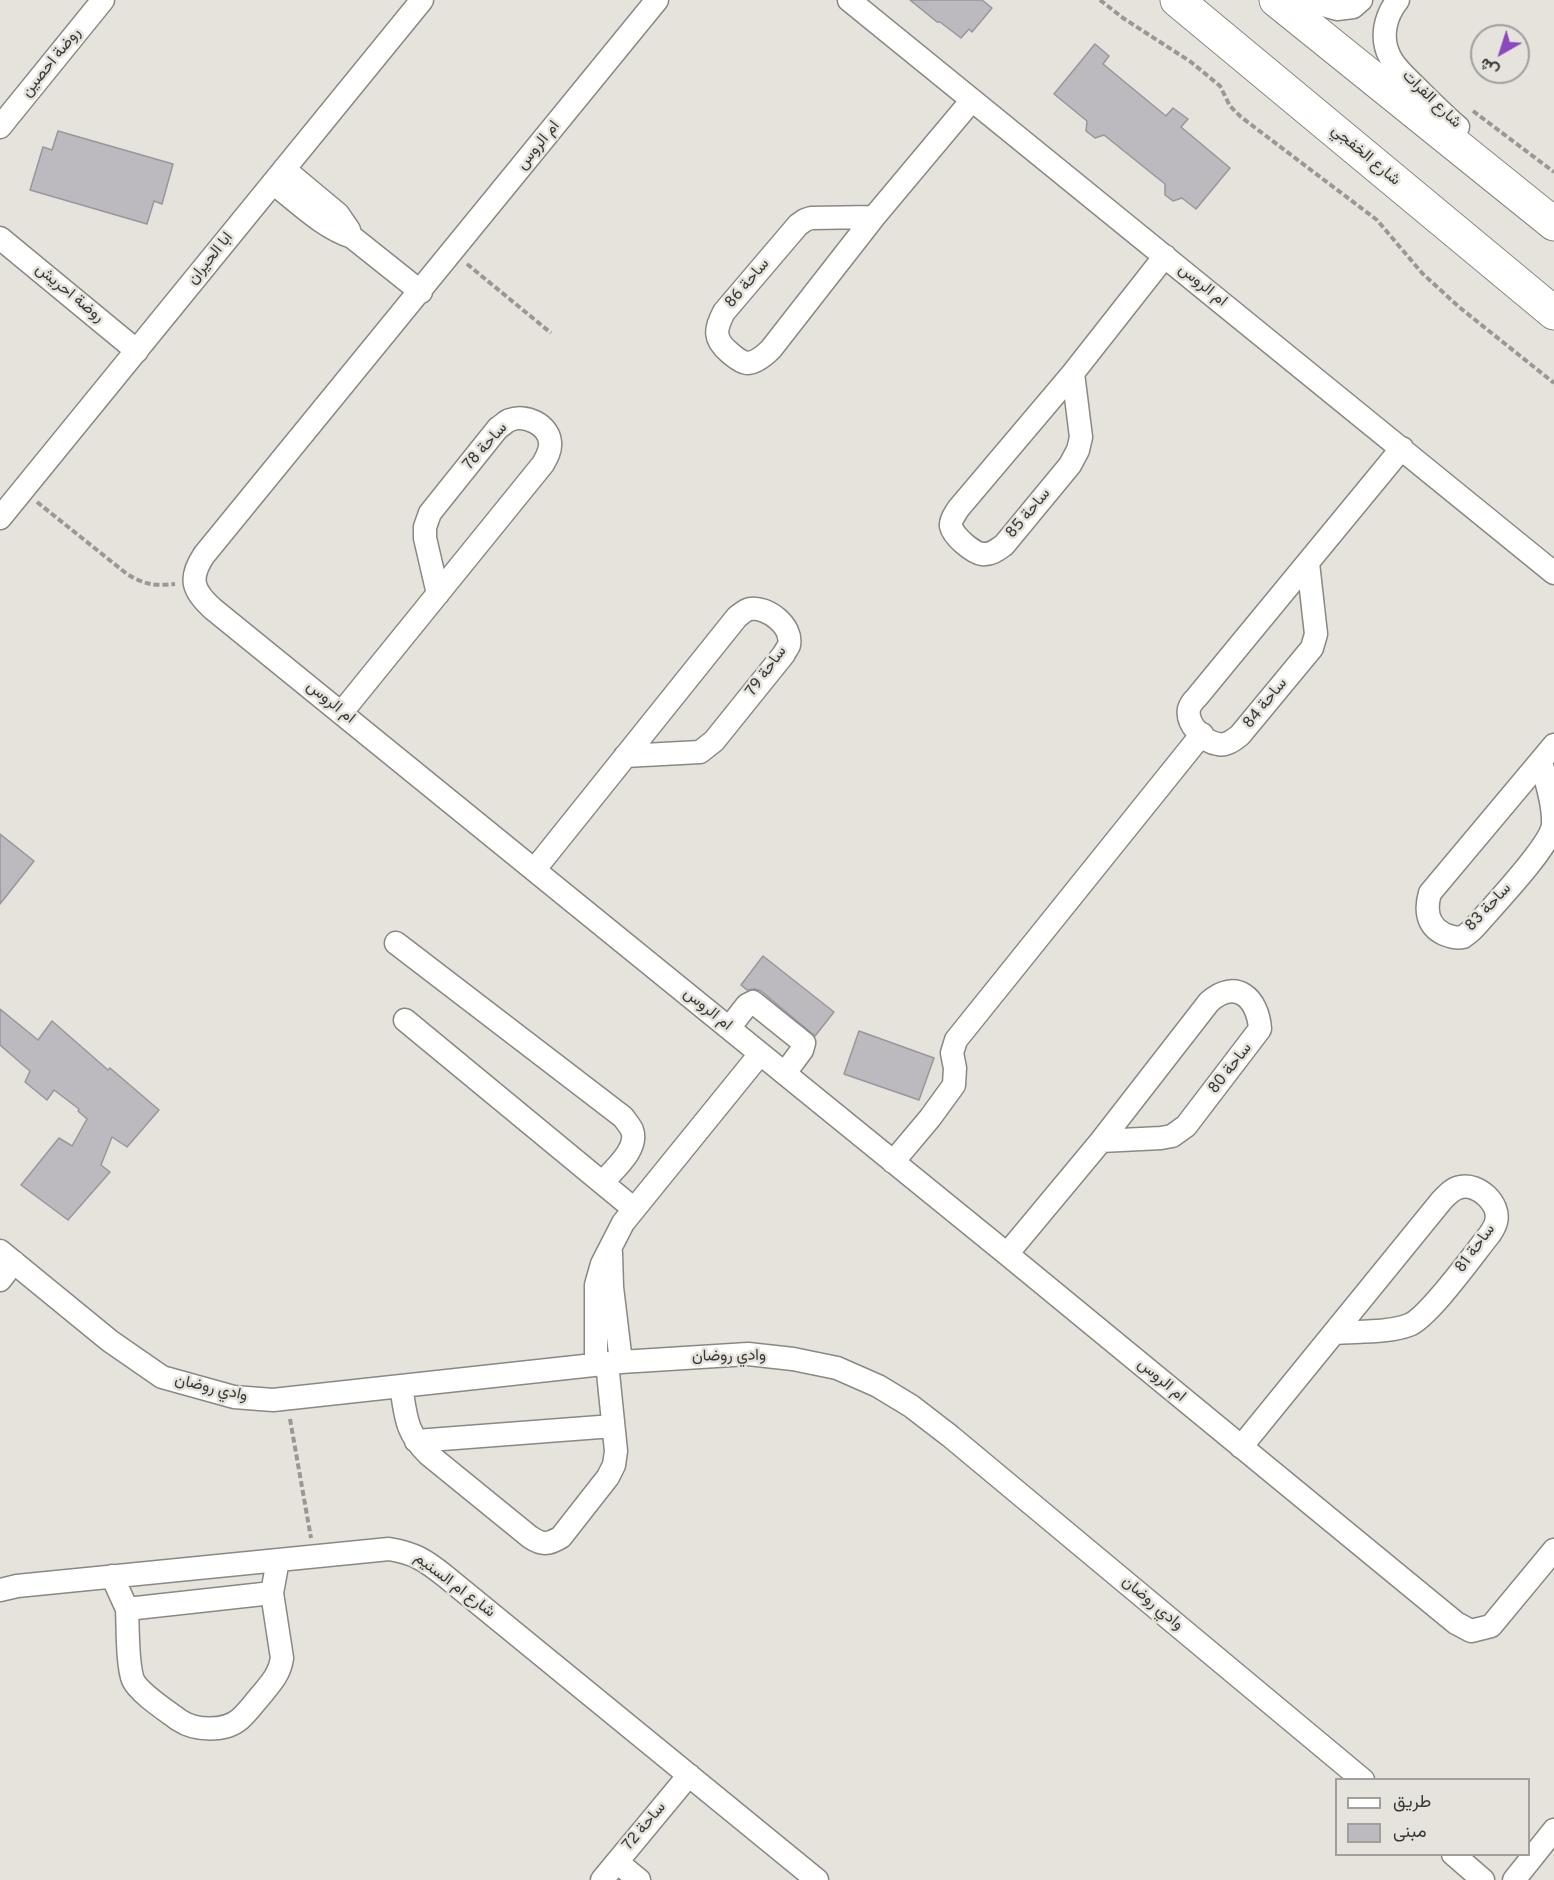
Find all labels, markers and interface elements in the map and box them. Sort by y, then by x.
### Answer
street label: روضة احصين [18,24,86,102]
north arrow [1470,24,1530,84]
text: ش [1476,53,1504,80]
street label: شارع الفرات [1397,67,1465,133]
street label: ام الروس [514,118,564,174]
street label: شارع الخفجي [1326,122,1404,190]
street label: ابا الحيران [184,229,238,289]
street label: ساحة 86 [722,255,774,313]
street label: روضة احريش [31,260,107,328]
street label: ام الروس [1174,261,1230,311]
street label: ساحة 78 [460,419,512,475]
street label: ساحة 85 [1003,485,1055,543]
street label: ساحة 79 [742,643,792,701]
street label: ساحة 84 [1240,675,1292,733]
street label: ام الروس [302,678,358,728]
street label: ساحة 83 [1462,880,1516,936]
street label: ام الروس [679,985,735,1035]
street label: ساحة 80 [1205,1040,1257,1098]
street label: ساحة 81 [1452,1221,1500,1277]
street label: وادي روضان [692,1347,766,1367]
street label: ام الروس [1133,1355,1189,1407]
street label: وادي روضان [173,1371,249,1407]
street label: شارع ام السنيم [410,1549,498,1623]
street label: وادي روضان [1117,1573,1187,1635]
legend [1335,1778,1530,1856]
text: طريق [1393,1791,1431,1814]
street label: ساحة 72 [619,1799,671,1855]
text: مبنى [1393,1821,1427,1844]

